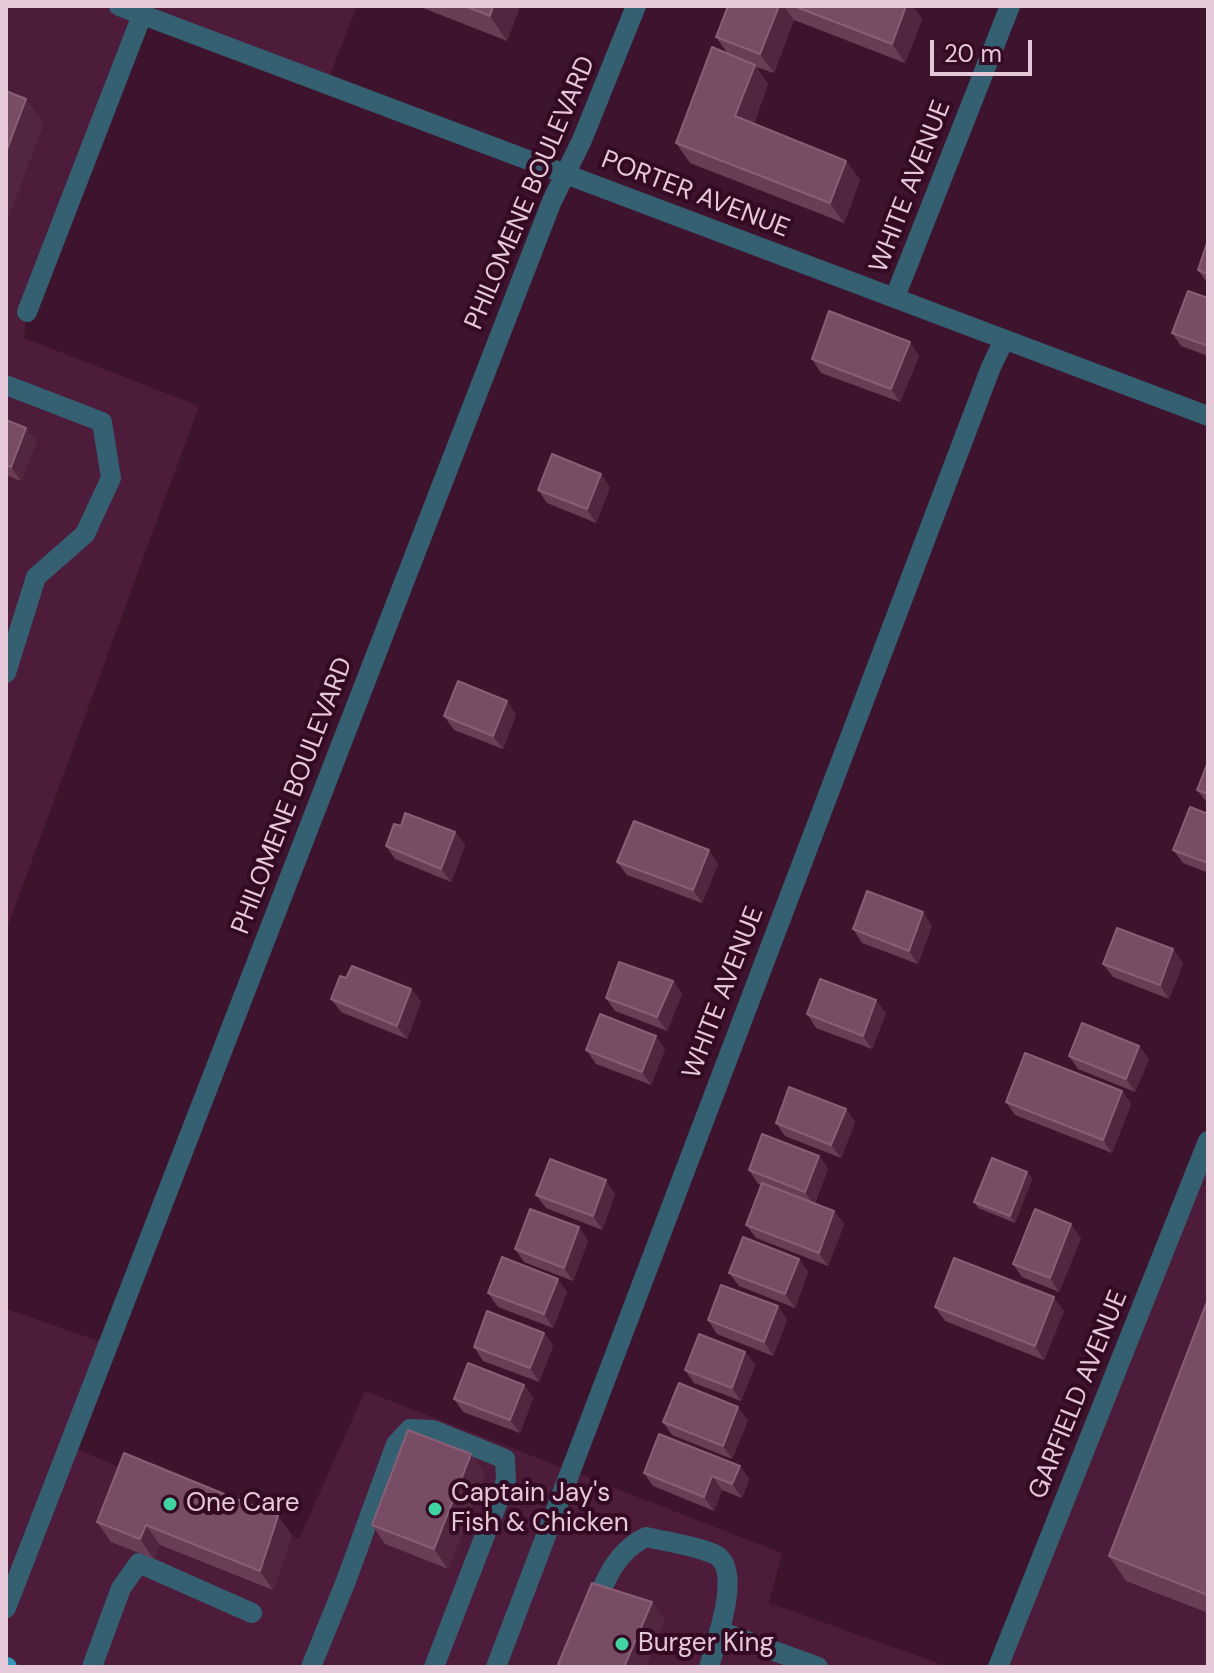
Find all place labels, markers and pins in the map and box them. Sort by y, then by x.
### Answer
place label: Captain Jay's Fish & Chicken [451,1478,629,1540]
place label: One Care [186,1488,299,1520]
marker: One Care [161,1495,179,1513]
marker: Captain Jay's Fish & Chicken [426,1500,444,1518]
place label: Burger King [638,1628,774,1660]
marker: Burger King [613,1635,631,1653]

